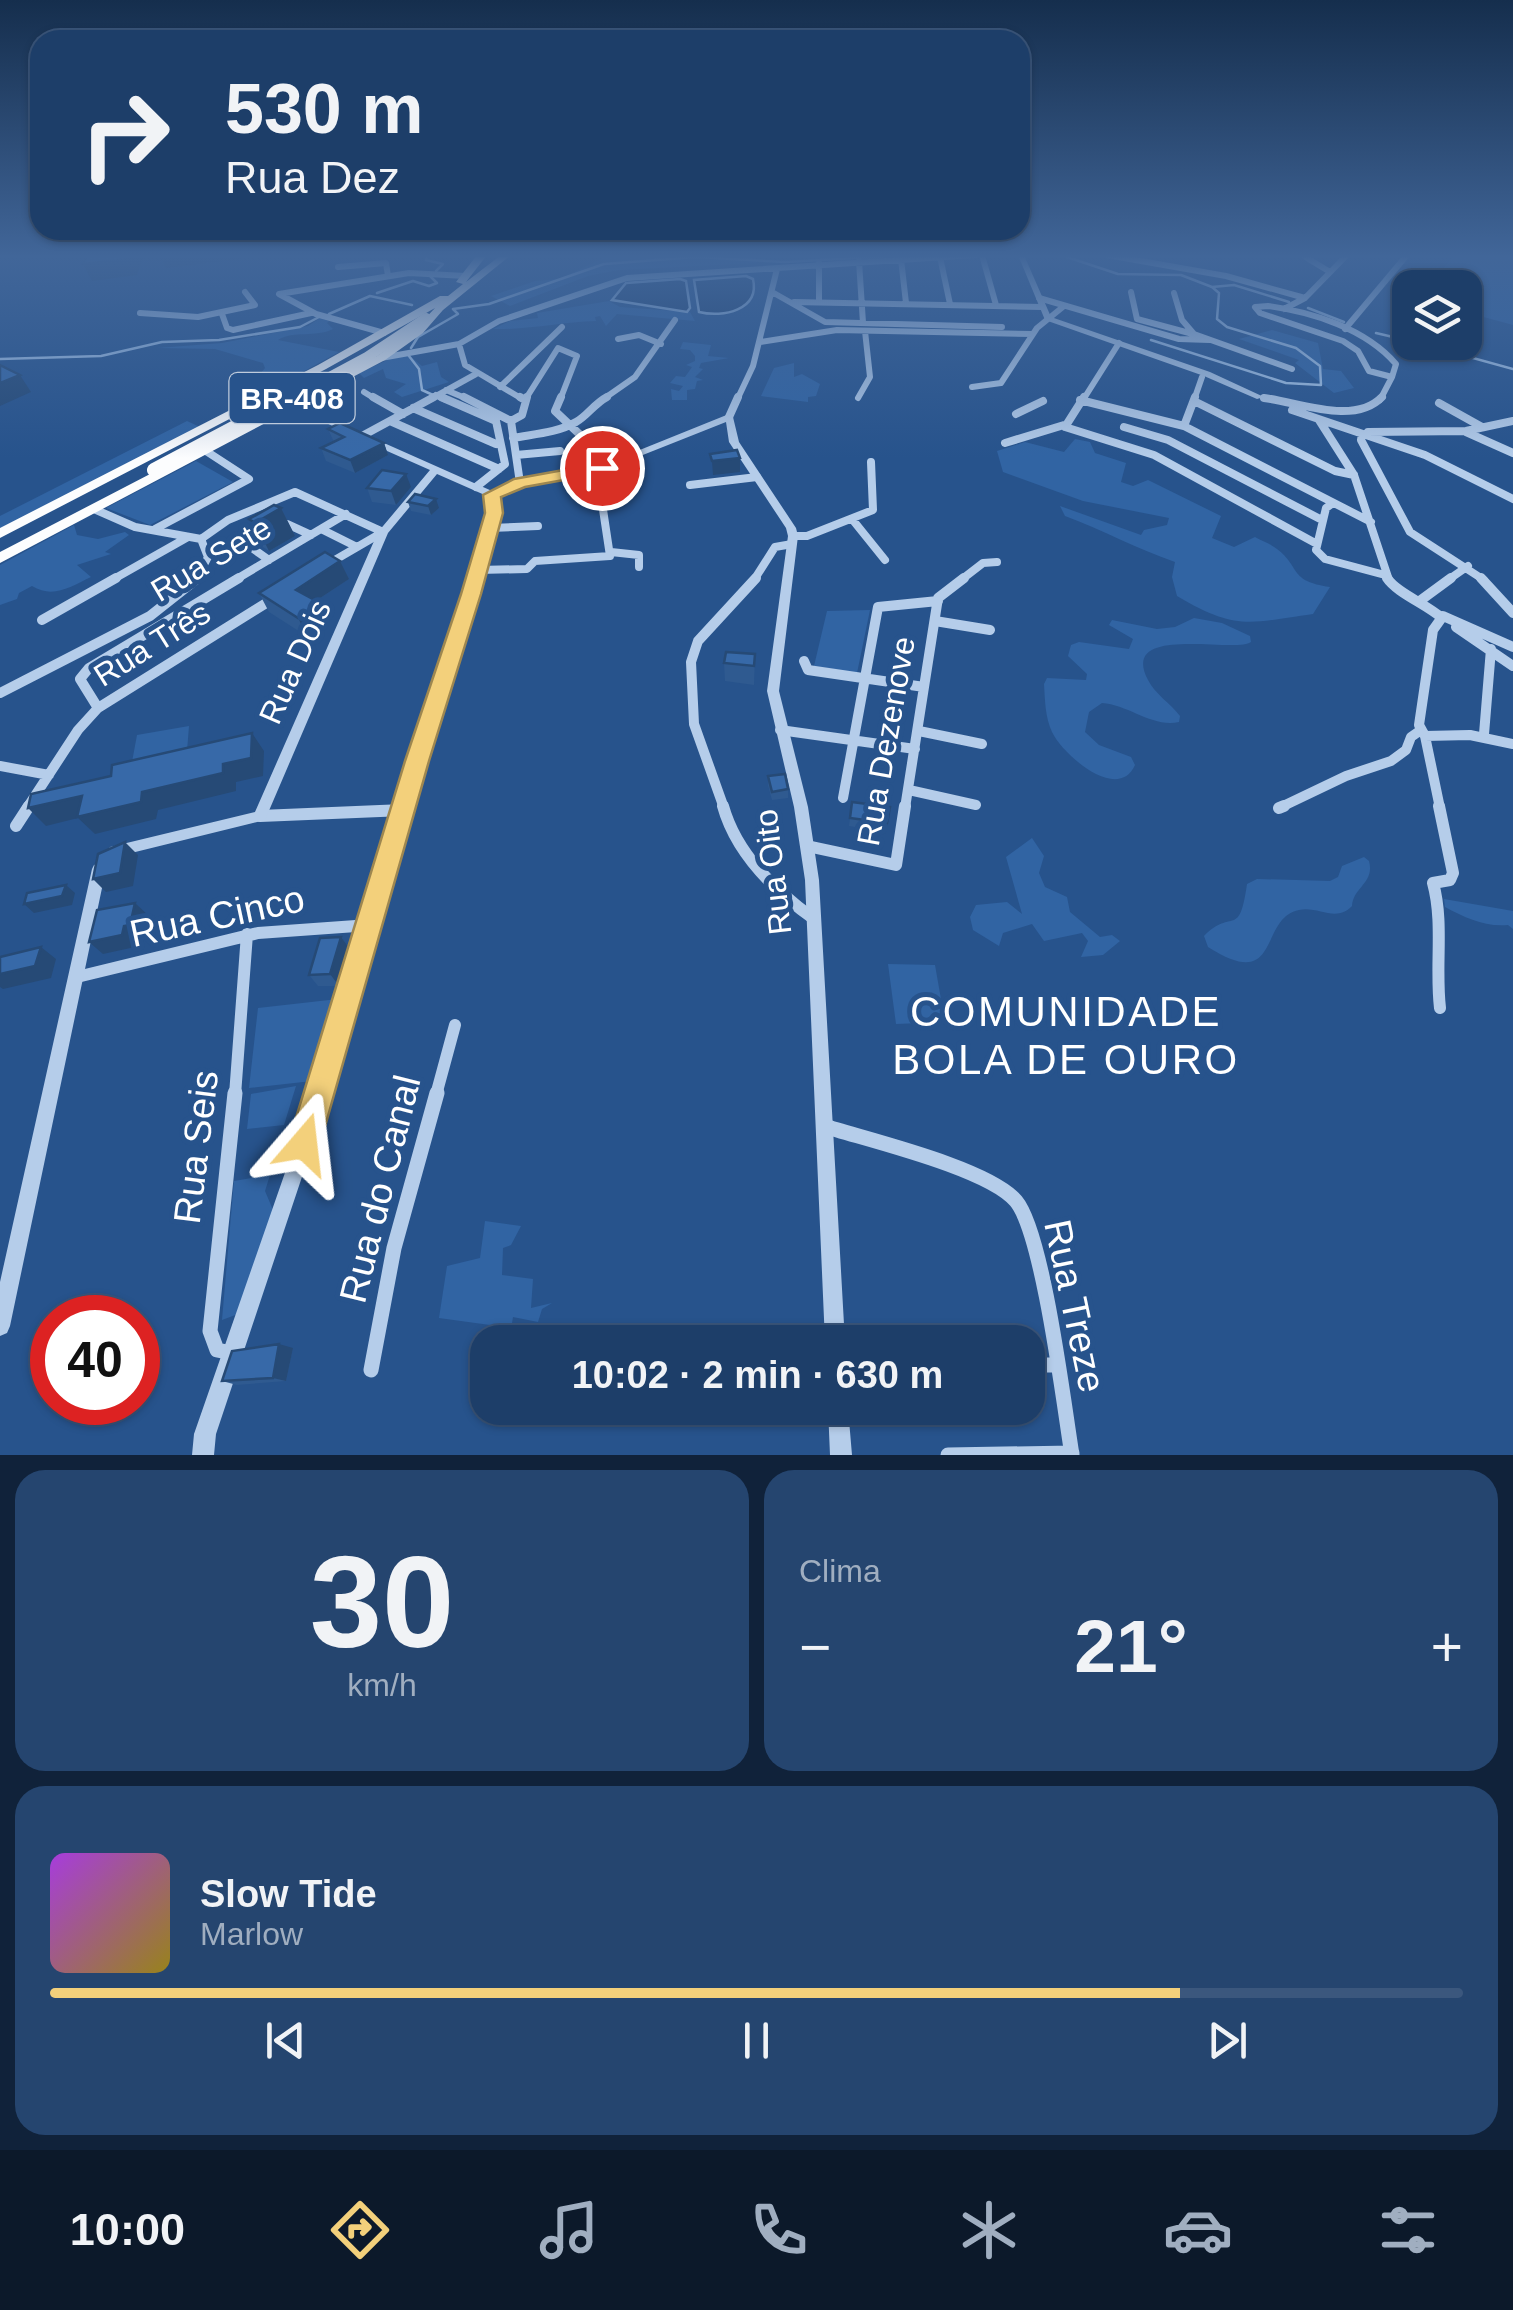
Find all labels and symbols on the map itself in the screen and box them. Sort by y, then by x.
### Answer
road number: BR-408 [230,373,354,423]
pin [560,426,645,511]
street label: Rua Sete [145,509,277,609]
street label: Rua Três [87,594,217,694]
street label: Rua Dois [252,595,338,729]
street label: Rua Dezenove [850,634,922,848]
street label: Rua Oito [747,807,799,937]
street label: Rua Cinco [126,877,308,955]
district label: COMUNIDADE BOLA DE OURO [892,988,1240,1083]
street label: Rua Seis [166,1068,226,1226]
street label: Rua do Canal [332,1071,428,1307]
position arrow [252,1092,356,1196]
street label: Rua Treze [1036,1216,1114,1396]
speed limit sign: 40 [30,1295,160,1425]

